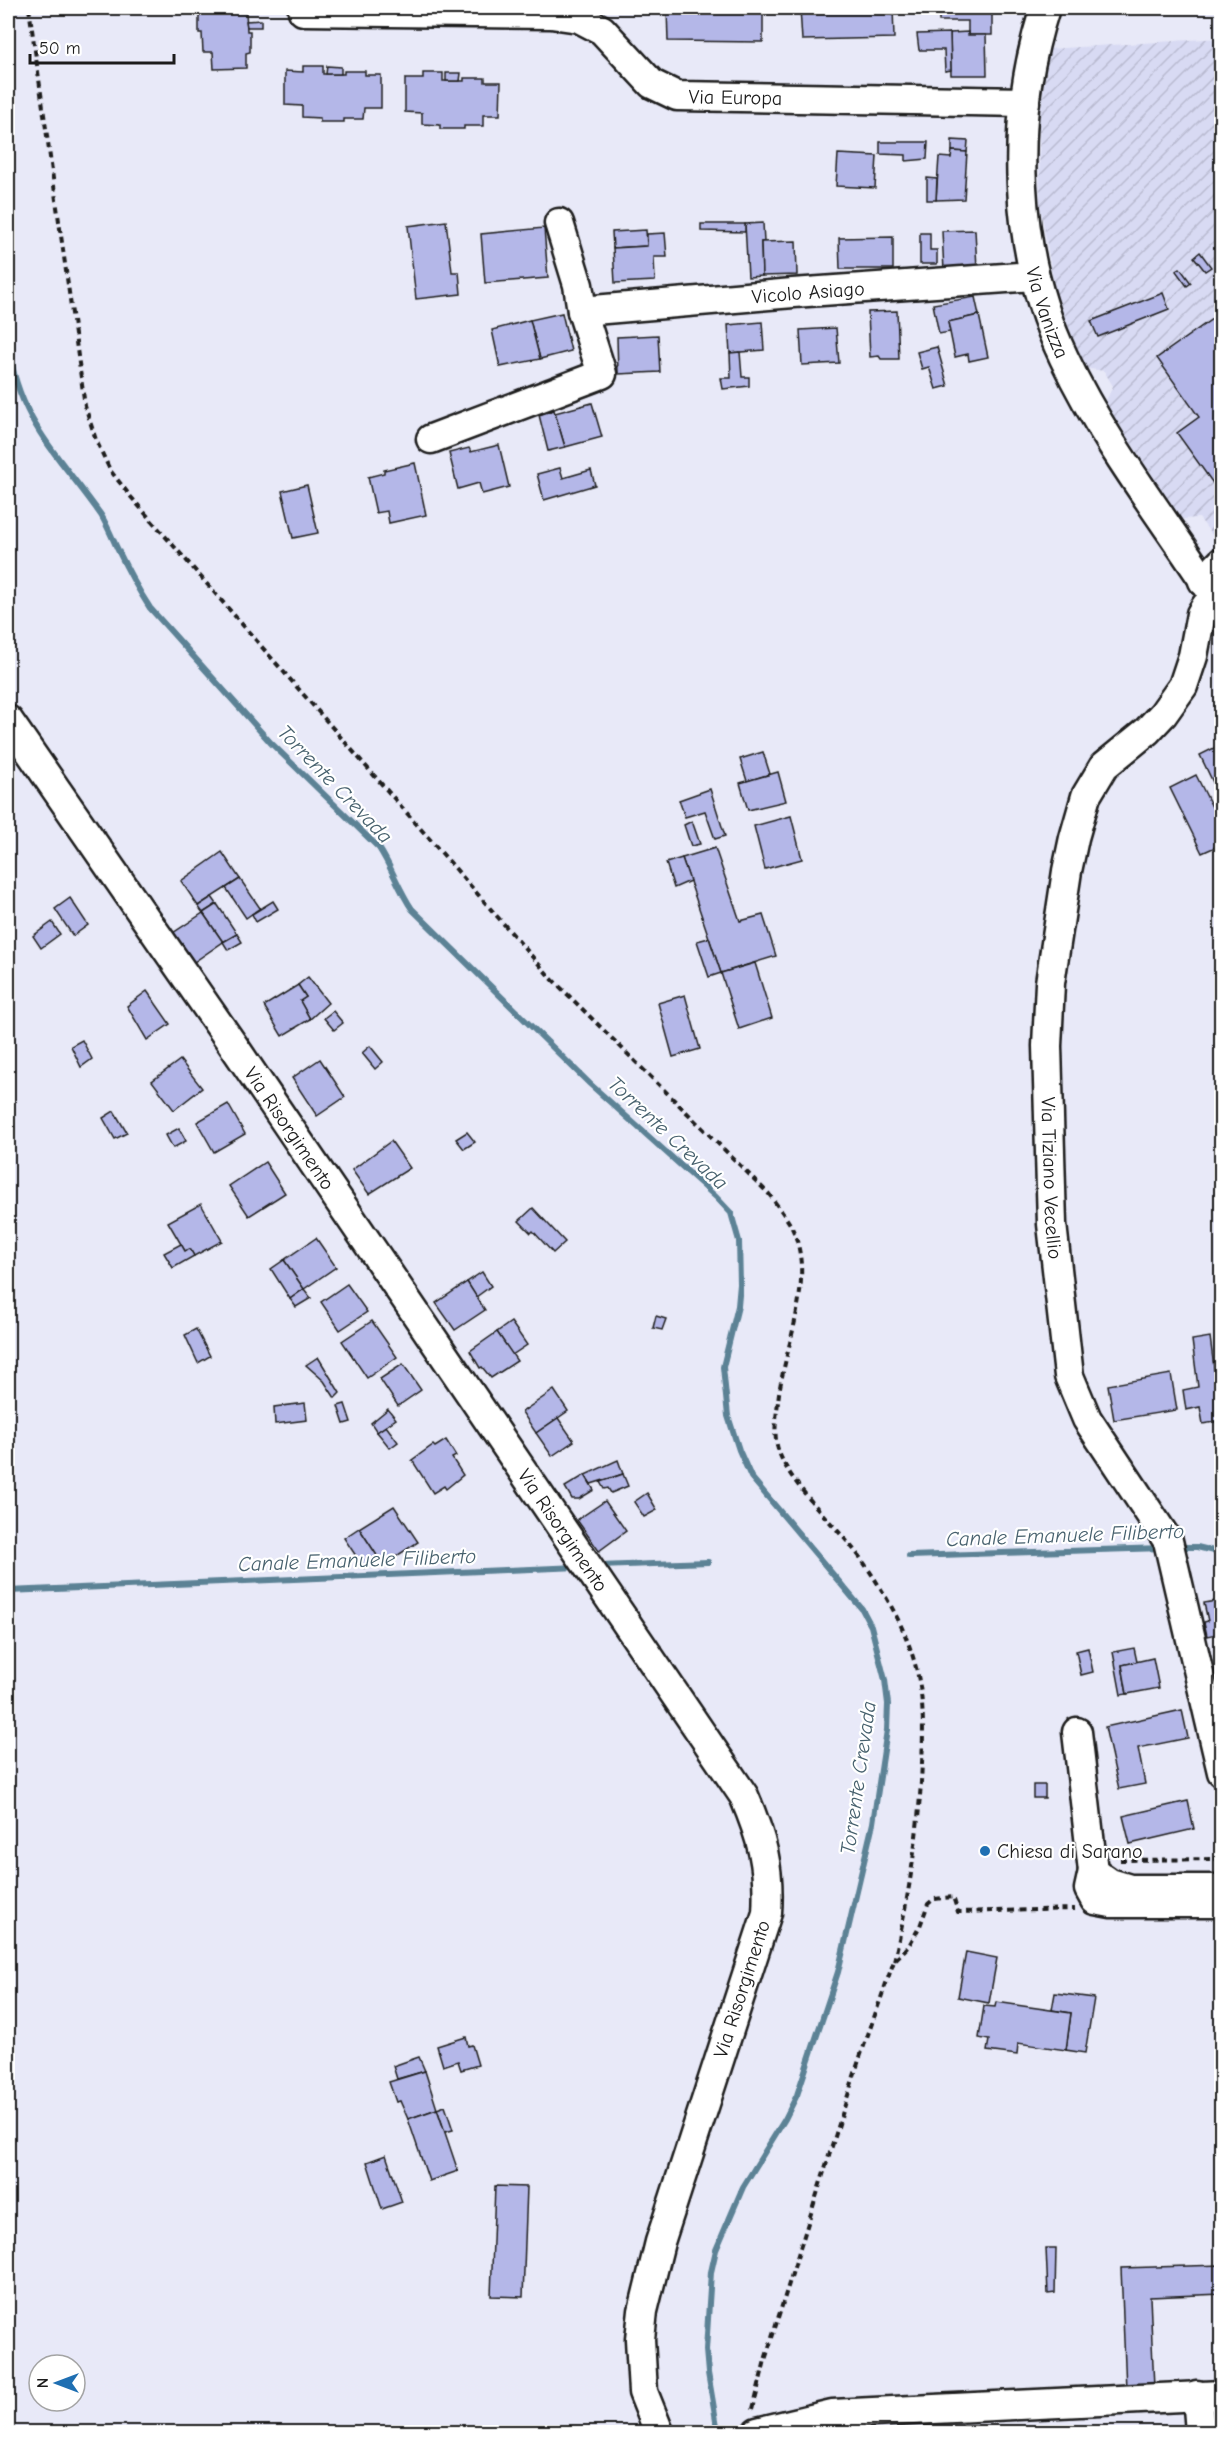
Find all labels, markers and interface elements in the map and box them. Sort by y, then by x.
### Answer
scale bar [30,27,174,65]
text: 50 m [39,38,81,59]
street label: Via Europa [688,85,782,109]
street label: Via Vanizza [1022,265,1074,362]
street label: Vicolo Asiago [751,276,865,308]
water label: Torrente Crevada [273,720,398,848]
street label: Via Risorgimento [240,1062,340,1194]
water label: Torrente Crevada [603,1071,733,1195]
street label: Via Tiziano Vecellio [1037,1097,1067,1260]
street label: Via Risorgimento [513,1464,613,1596]
water label: Canale Emanuele Filiberto [945,1519,1185,1551]
water label: Canale Emanuele Filiberto [237,1544,477,1576]
water label: Torrente Crevada [835,1699,881,1856]
place label: Chiesa di Sarano [997,1840,1143,1863]
marker: Chiesa di Sarano [978,1844,992,1858]
street label: Via Risorgimento [709,1917,775,2061]
north arrow [27,2353,87,2413]
text: N [34,2378,52,2388]

